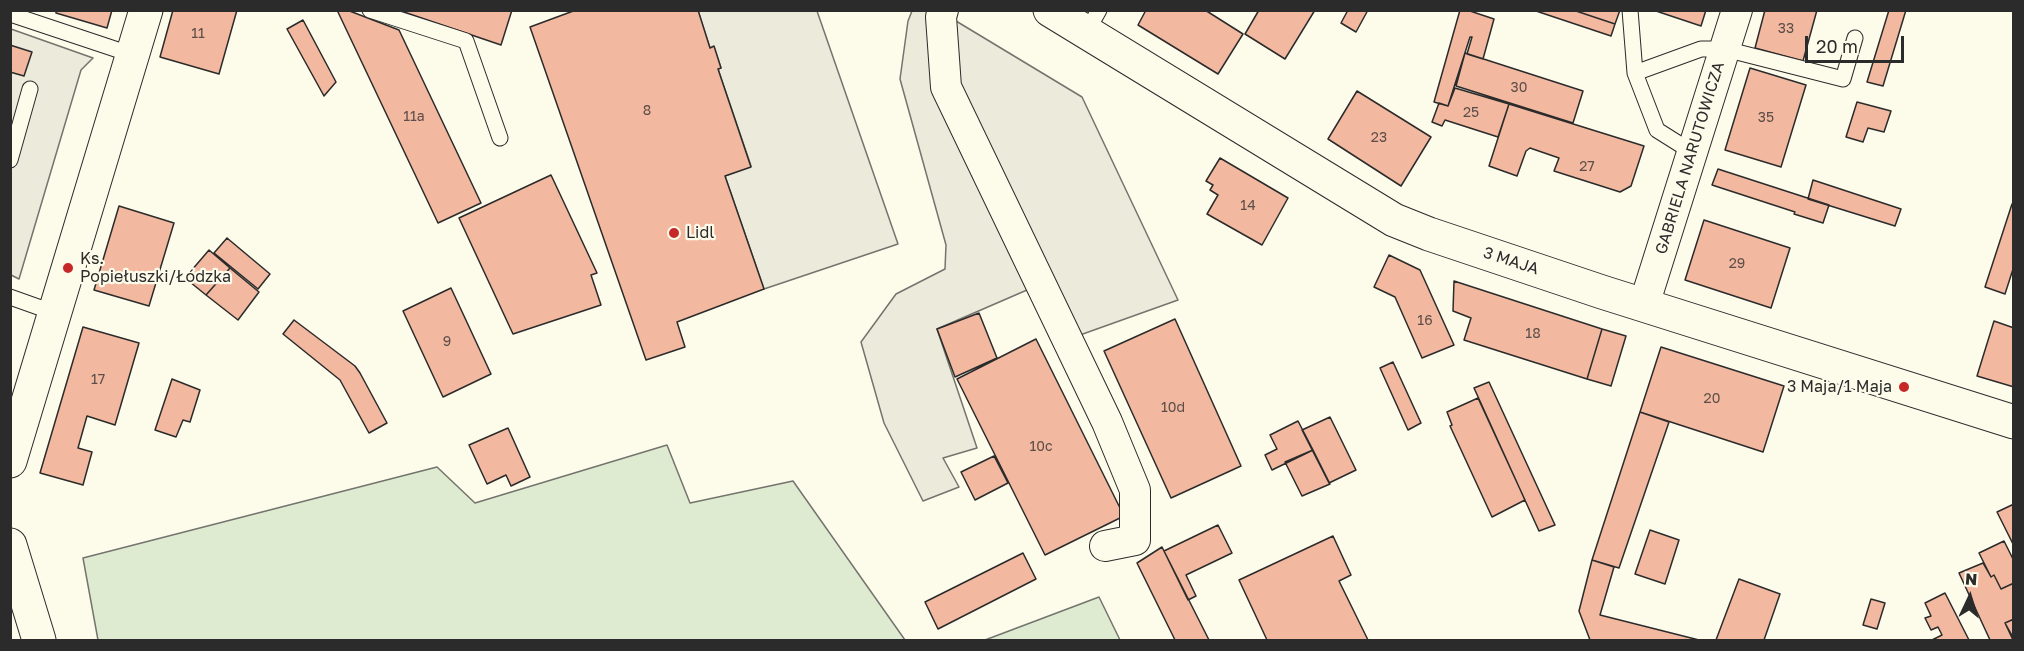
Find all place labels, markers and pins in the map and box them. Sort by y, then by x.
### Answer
place label: Lidl [686,223,714,243]
marker: Lidl [667,226,681,240]
place label: Ks. Popiełuszki/Łódzka [80,249,231,287]
marker: Ks. Popiełuszki/Łódzka [61,261,75,275]
place label: 3 Maja/1 Maja [1787,377,1892,397]
marker: 3 Maja/1 Maja [1897,380,1911,394]

